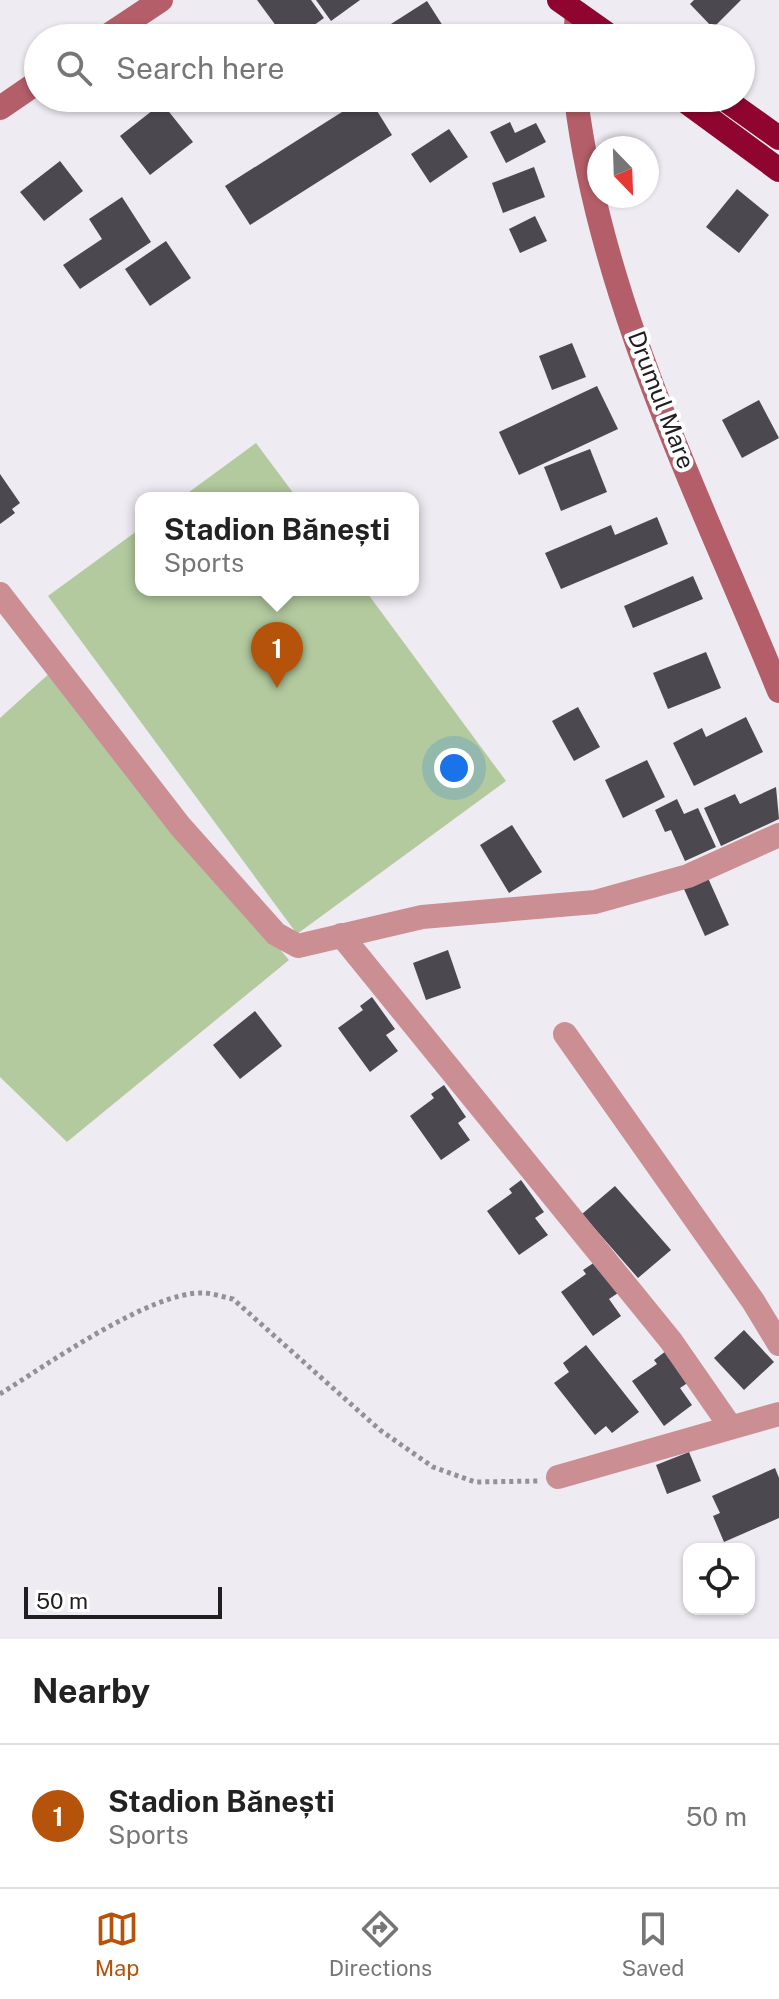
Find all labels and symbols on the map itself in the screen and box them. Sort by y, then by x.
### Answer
north arrow [587,136,659,208]
street label: Drumul Mare [623,327,701,472]
pin: 1 [251,622,303,688]
your location [434,748,474,788]
scale bar [24,1583,222,1619]

